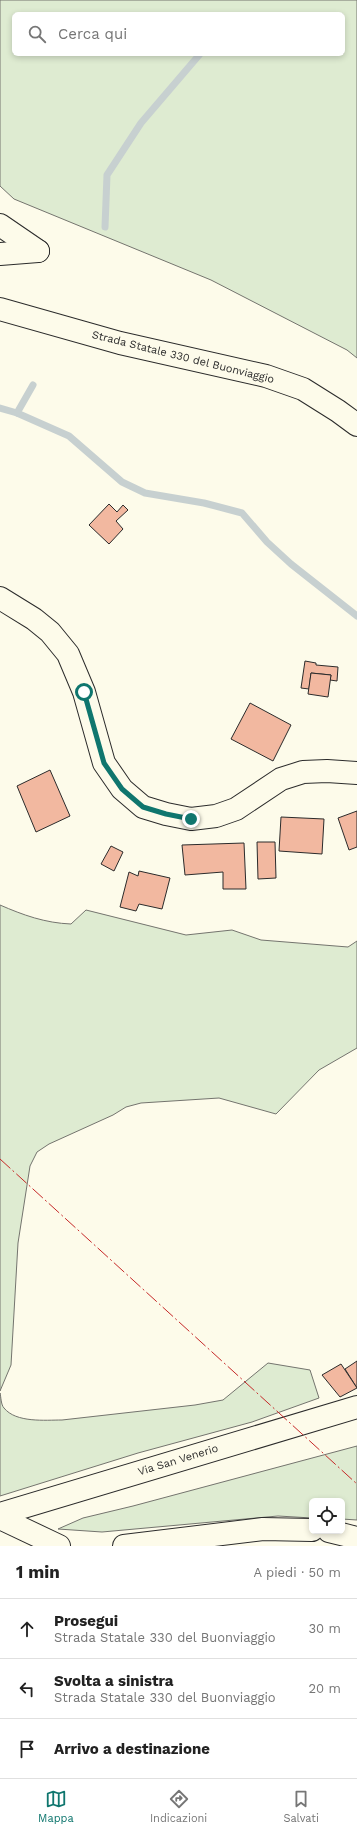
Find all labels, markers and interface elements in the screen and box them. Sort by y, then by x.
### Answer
search box [12,12,345,56]
icon: search [26,23,48,45]
text: Cerca qui [58,25,127,43]
street label: Strada Statale 330 del Buonviaggio [90,328,276,386]
route start [75,683,93,701]
route end [182,810,200,828]
street label: Via San Venerio [136,1442,220,1478]
map controls [309,1498,345,1534]
button: locate [309,1498,345,1534]
text: 1 min [16,1562,60,1582]
text: A piedi · 50 m [254,1565,341,1580]
text: Prosegui [54,1612,118,1630]
icon: ahead [16,1618,38,1640]
text: 30 m [309,1621,341,1636]
text: Strada Statale 330 del Buonviaggio [54,1630,276,1645]
text: Svolta a sinistra [54,1672,174,1690]
icon: left [16,1678,38,1700]
text: 20 m [309,1681,341,1696]
text: Strada Statale 330 del Buonviaggio [54,1690,276,1705]
icon: arrive [16,1738,38,1760]
text: Arrivo a destinazione [54,1740,210,1758]
tab: Mappa [38,1788,74,1825]
tab: Indicazioni [150,1788,207,1825]
tab: Salvati [283,1788,319,1825]

